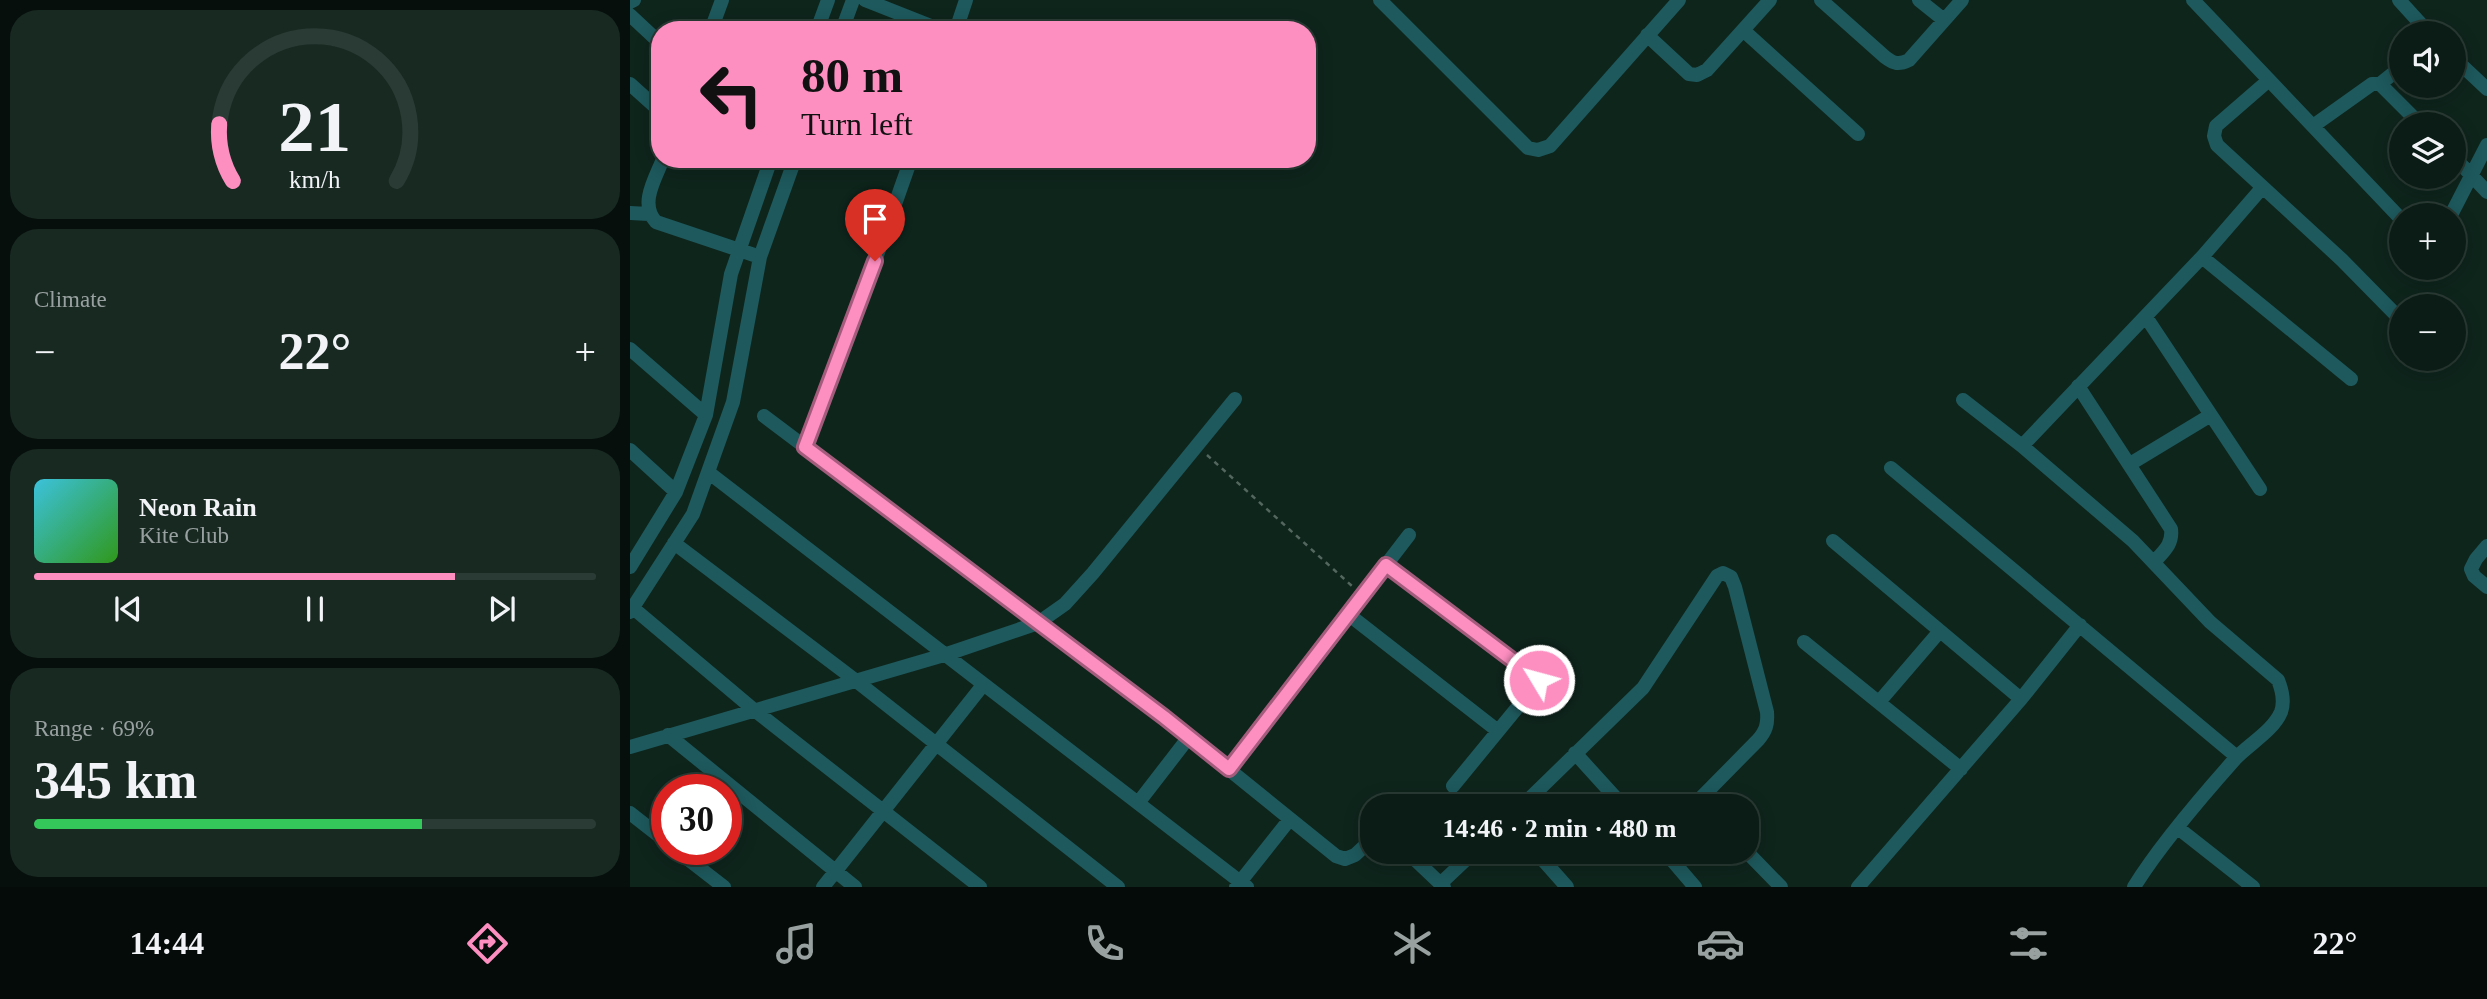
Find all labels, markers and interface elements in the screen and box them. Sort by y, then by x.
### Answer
map controls [2389,21,2466,371]
button: sound [2389,21,2466,98]
text: 80 m [801,48,903,103]
icon: left [686,49,777,140]
text: 21 [279,86,351,167]
text: Turn left [801,106,913,142]
button: layers [2389,112,2466,189]
text: km/h [289,165,341,192]
pin [845,189,905,261]
icon: arrive [856,200,894,238]
button: + [2389,203,2466,280]
text: Climate [34,287,107,312]
button: − [2389,294,2466,371]
text: 22° [279,323,351,380]
text: − [34,331,55,373]
text: + [575,331,596,373]
text: Neon Rain [139,493,257,522]
text: Kite Club [139,523,229,548]
icon: previous [109,590,147,628]
icon: pause [296,590,334,628]
icon: next [483,590,521,628]
position arrow [1502,643,1576,717]
text: Range · 69% [34,716,154,741]
text: 345 km [34,752,197,809]
speed limit sign: 30 [651,774,742,865]
text: 14:46 · 2 min · 480 m [1443,814,1677,843]
icon: directions [463,919,512,968]
icon: music [772,919,821,968]
icon: phone [1080,919,1129,968]
icon: climate [1388,919,1437,968]
icon: car [1696,919,1745,968]
icon: filters [2004,919,2053,968]
text: 14:44 [130,925,204,961]
text: 22° [2313,925,2357,961]

